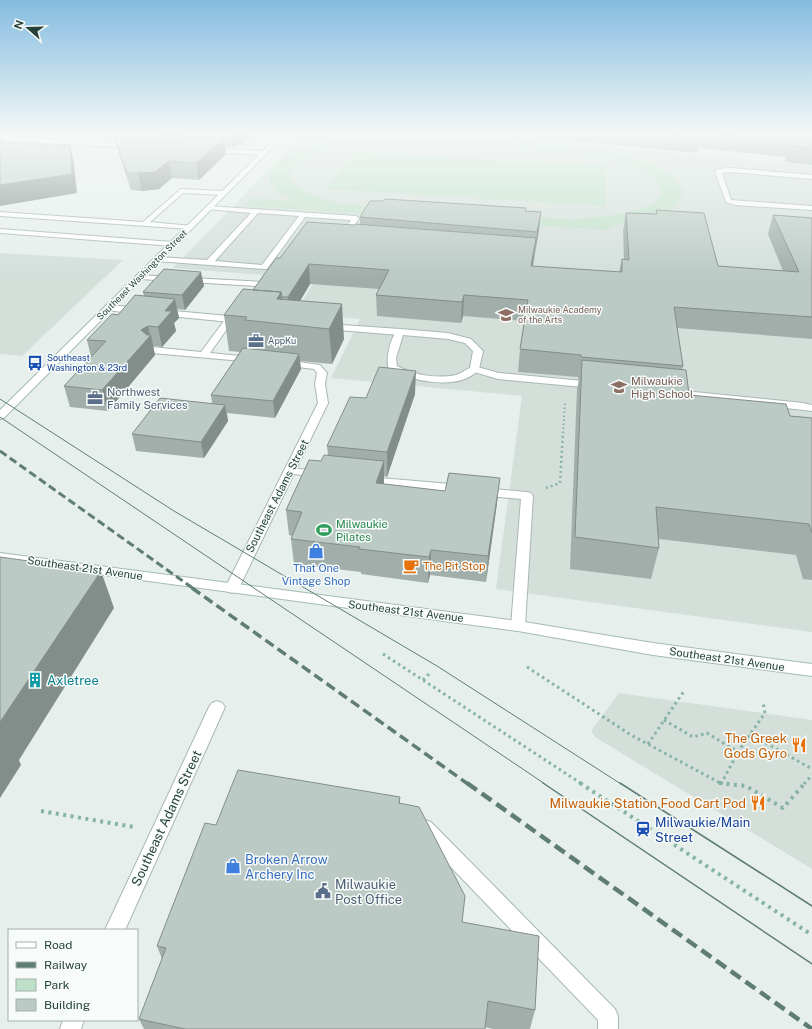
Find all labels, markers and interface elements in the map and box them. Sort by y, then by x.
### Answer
north arrow [8,8,48,48]
text: N [11,18,26,31]
street label: Southeast Washington Street [94,227,189,322]
place label: Milwaukie Academy of the Arts [518,304,602,325]
school or university icon: Milwaukie Academy of the Arts [497,306,515,324]
office icon: AppKu [247,332,265,350]
place label: AppKu [268,335,296,346]
place label: Southeast Washington & 23rd [47,352,127,373]
bus stop icon: Southeast Washington & 23rd [26,354,44,372]
place label: Milwaukie High School [631,375,693,400]
school or university icon: Milwaukie High School [610,378,628,396]
place label: Northwest Family Services [107,386,188,411]
office icon: Northwest Family Services [86,389,104,407]
street label: Southeast Adams Street [243,437,311,555]
place label: Milwaukie Pilates [336,518,388,543]
sports icon: Milwaukie Pilates [315,521,333,539]
shop icon: That One Vintage Shop [307,542,325,560]
street label: Southeast 21st Avenue [27,554,143,582]
cafe icon: The Pit Stop [402,557,420,575]
place label: The Pit Stop [423,560,486,572]
place label: That One Vintage Shop [282,562,351,587]
street label: Southeast 21st Avenue [348,598,464,624]
street label: Southeast 21st Avenue [669,645,785,673]
building icon: Axletree [26,671,44,689]
place label: Axletree [47,673,99,688]
place label: The Greek Gods Gyro [724,731,787,761]
restaurant icon: The Greek Gods Gyro [790,736,808,754]
street label: Southeast Adams Street [128,748,205,888]
restaurant icon: Milwaukie Station Food Cart Pod [749,794,767,812]
place label: Milwaukie Station Food Cart Pod [550,796,746,811]
place label: Milwaukie/Main Street [655,815,750,845]
station icon: Milwaukie/Main Street [634,820,652,838]
place label: Broken Arrow Archery Inc [245,852,328,882]
shop icon: Broken Arrow Archery Inc [224,857,242,875]
place label: Milwaukie Post Office [335,877,402,907]
public building icon: Milwaukie Post Office [314,882,332,900]
legend [8,929,138,1021]
text: Road [44,938,72,952]
text: Railway [44,958,88,972]
text: Park [44,978,70,992]
text: Building [44,998,90,1012]

